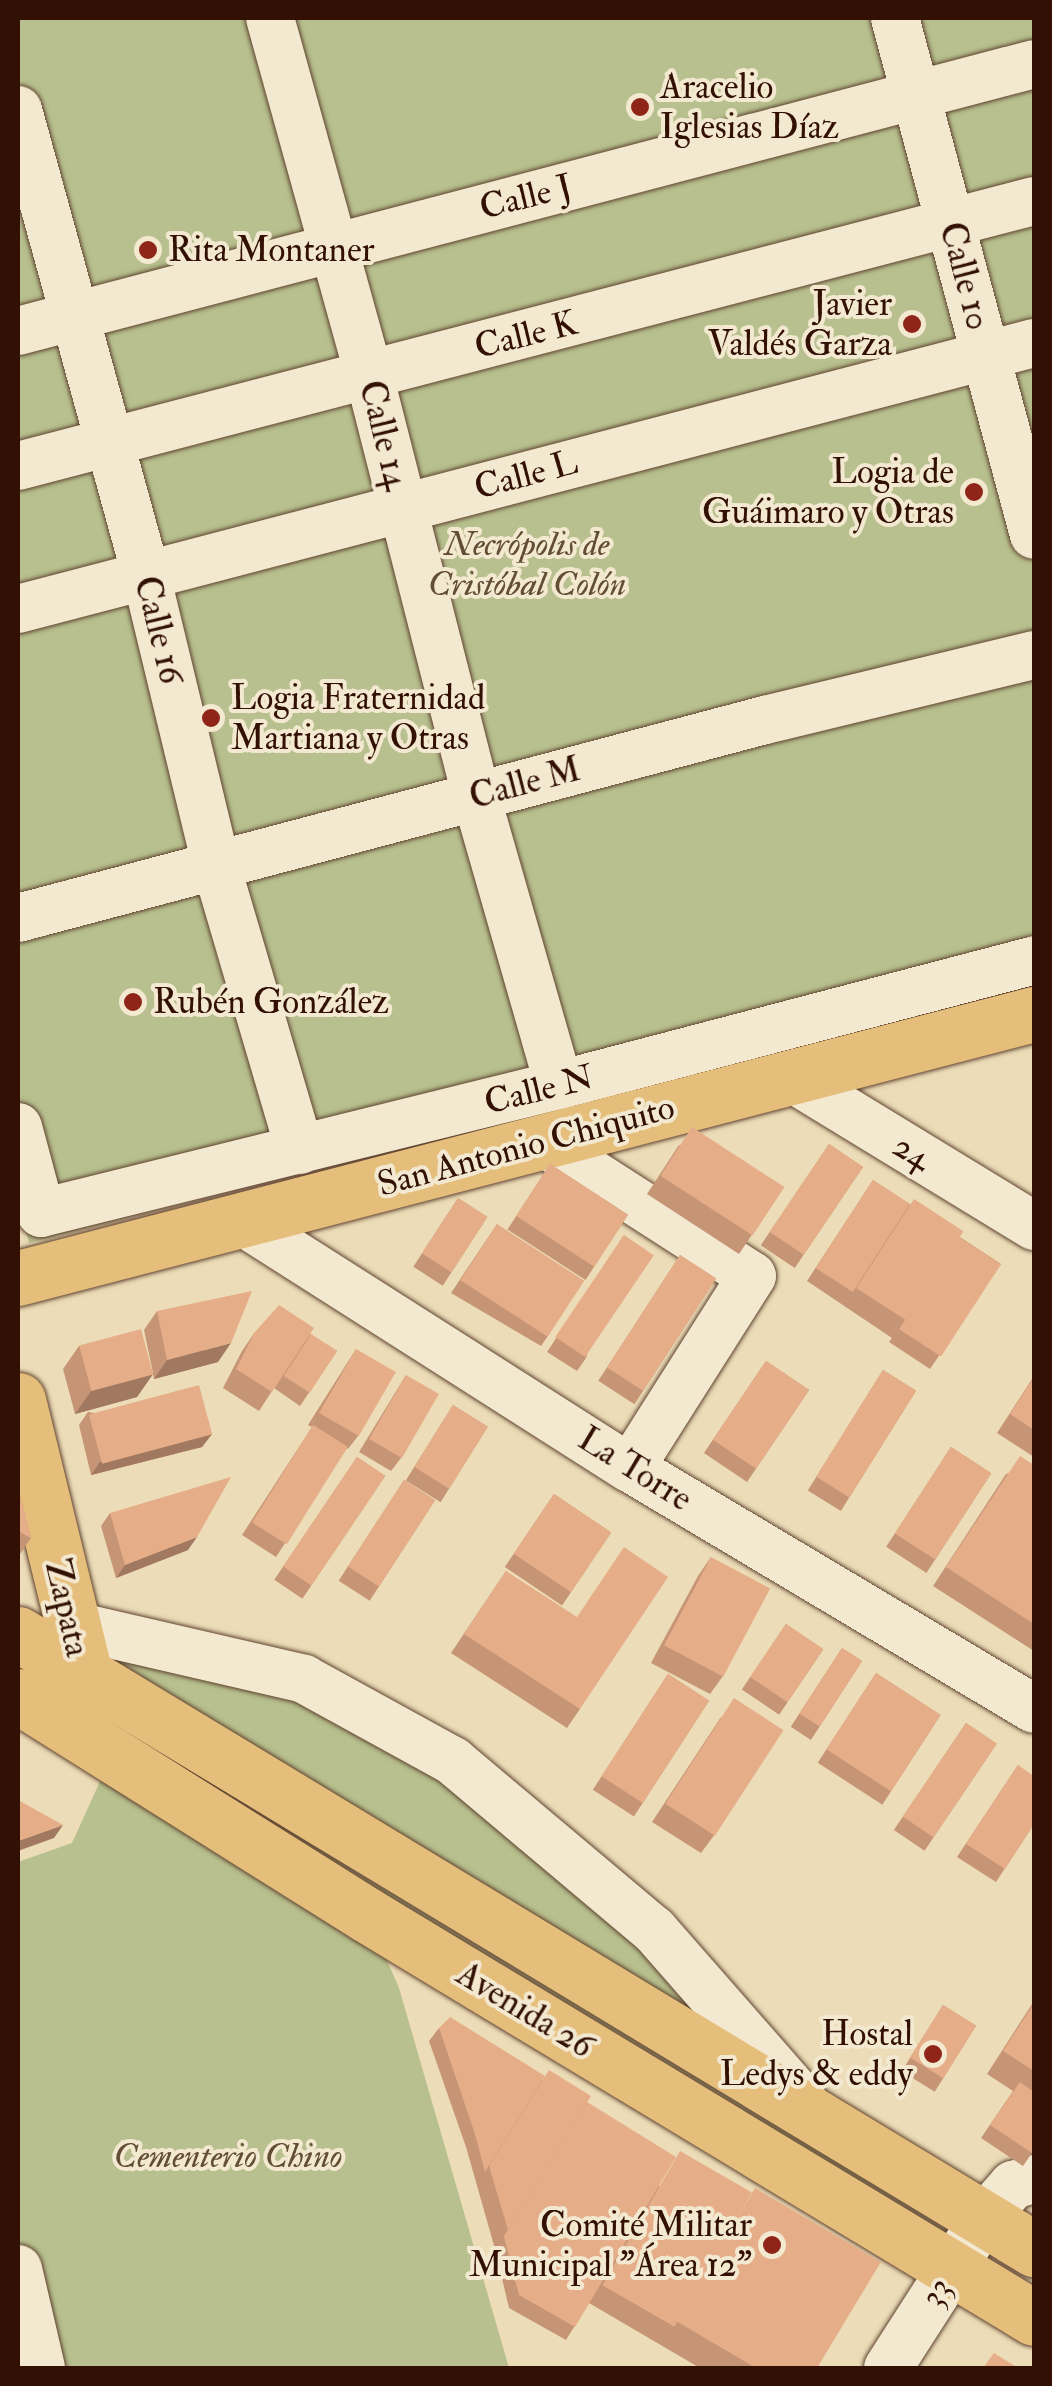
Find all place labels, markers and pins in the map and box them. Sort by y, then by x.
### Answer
place label: Aracelio Iglesias Díaz [660,66,839,148]
marker: Aracelio Iglesias Díaz [629,96,651,118]
place label: Rita Montaner [168,229,375,271]
marker: Rita Montaner [137,239,159,261]
place label: Javier Valdés Garza [708,283,892,365]
marker: Javier Valdés Garza [901,313,923,335]
place label: Logia de Guáimaro y Otras [702,451,954,533]
marker: Logia de Guáimaro y Otras [963,481,985,503]
place label: Logia Fraternidad Martiana y Otras [231,677,485,759]
marker: Logia Fraternidad Martiana y Otras [200,707,222,729]
place label: Rubén González [153,981,389,1023]
marker: Rubén González [122,991,144,1013]
place label: Hostal Ledys & eddy [720,2013,913,2095]
marker: Hostal Ledys & eddy [922,2043,944,2065]
place label: Comité Militar Municipal "Área 12" [469,2204,752,2286]
marker: Comité Militar Municipal "Área 12" [761,2234,783,2256]

